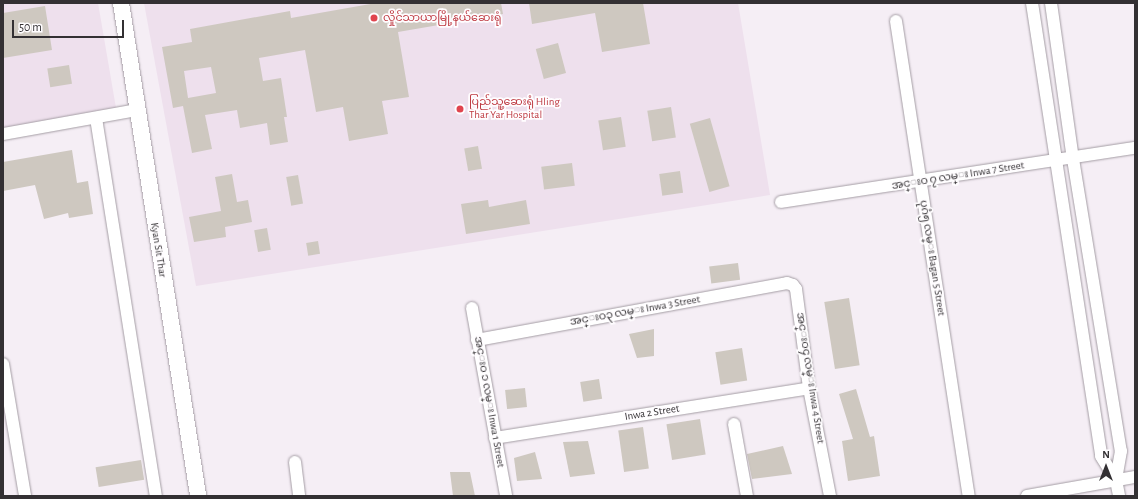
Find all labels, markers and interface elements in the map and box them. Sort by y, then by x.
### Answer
place label: လှိုင်သာယာမြို့နယ်ဆေးရုံ [383,11,502,25]
scale bar [14,12,126,38]
marker: လှိုင်သာယာမြို့နယ်ဆေးရုံ [368,12,380,24]
text: 50 m [19,21,42,33]
place label: ပြည်သူ့ဆေးရုံ Hling Thar Yar Hospital [469,96,560,122]
marker: ပြည်သူ့ဆေးရုံ Hling Thar Yar Hospital [454,103,466,115]
street label: အင္းဝ ၇ လမ္း Inwa 7 Street [891,159,1025,193]
street label: ပုဂံ၅ လမ္း Bagan 5 Street [916,199,948,317]
street label: Kyan Sit Thar [147,222,169,278]
street label: အင္းဝ၃ လမ္း Inwa 3 Street [569,293,701,329]
street label: အင္းဝ၄ လမ္း Inwa 4 Street [793,311,827,445]
street label: အင္းဝ ၁ လမ္း Inwa 1 Street [471,335,507,469]
street label: Inwa 2 Street [624,402,680,424]
north arrow [1086,447,1126,487]
text: N [1102,449,1110,460]

